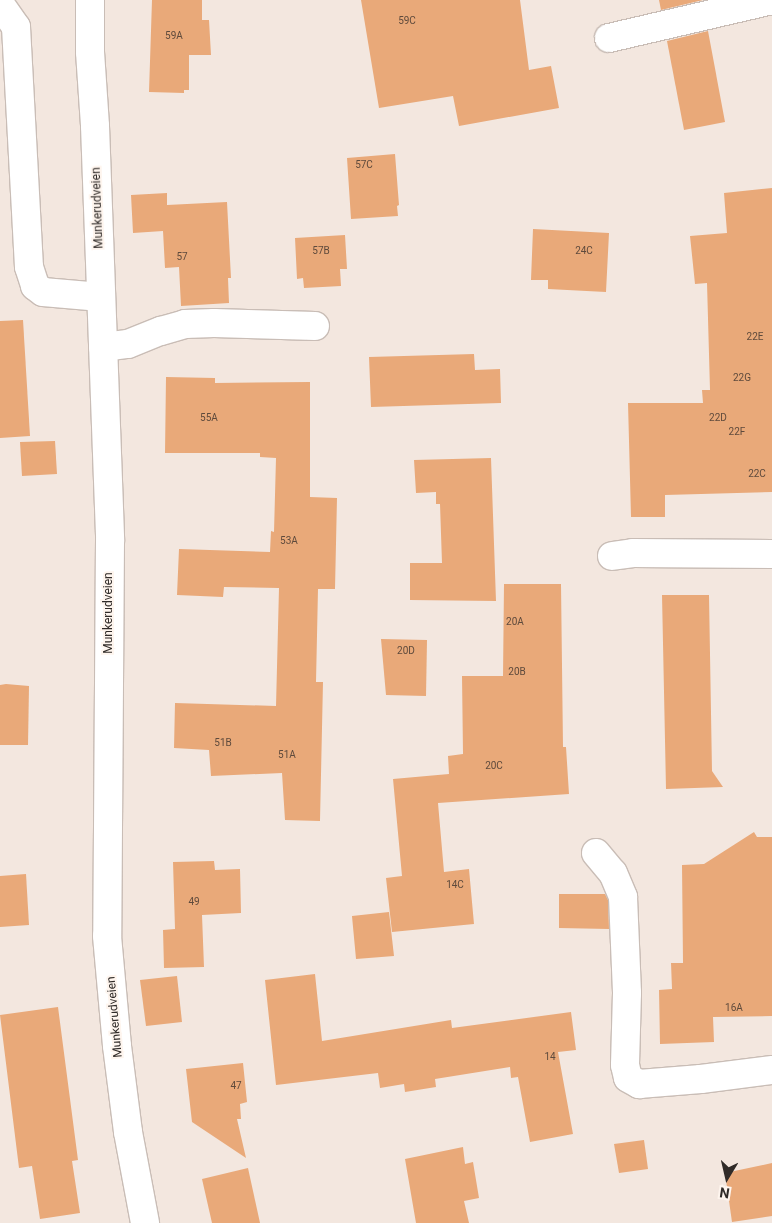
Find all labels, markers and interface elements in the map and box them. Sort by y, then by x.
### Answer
house number: 59C [398,15,416,27]
house number: 59A [165,30,183,42]
house number: 57C [355,159,373,171]
street label: Munkerudveien [89,167,107,249]
house number: 57B [312,245,330,257]
house number: 24C [575,245,593,257]
house number: 57 [176,251,188,263]
house number: 22E [747,331,763,343]
house number: 22G [733,372,751,384]
house number: 55A [200,412,218,424]
house number: 22D [709,412,727,424]
house number: 22F [729,426,745,438]
house number: 22C [748,468,766,480]
house number: 53A [280,535,298,547]
street label: Munkerudveien [102,572,116,654]
house number: 20A [506,616,524,628]
house number: 20D [397,645,415,657]
house number: 20B [508,666,526,678]
house number: 51B [214,737,232,749]
house number: 51A [278,749,296,761]
house number: 20C [485,760,503,772]
house number: 14C [446,879,464,891]
house number: 49 [188,896,200,908]
street label: Munkerudveien [104,976,126,1058]
house number: 16A [725,1002,743,1014]
house number: 14 [544,1051,556,1063]
house number: 47 [230,1080,242,1092]
north arrow [702,1153,752,1203]
text: N [719,1184,731,1201]

